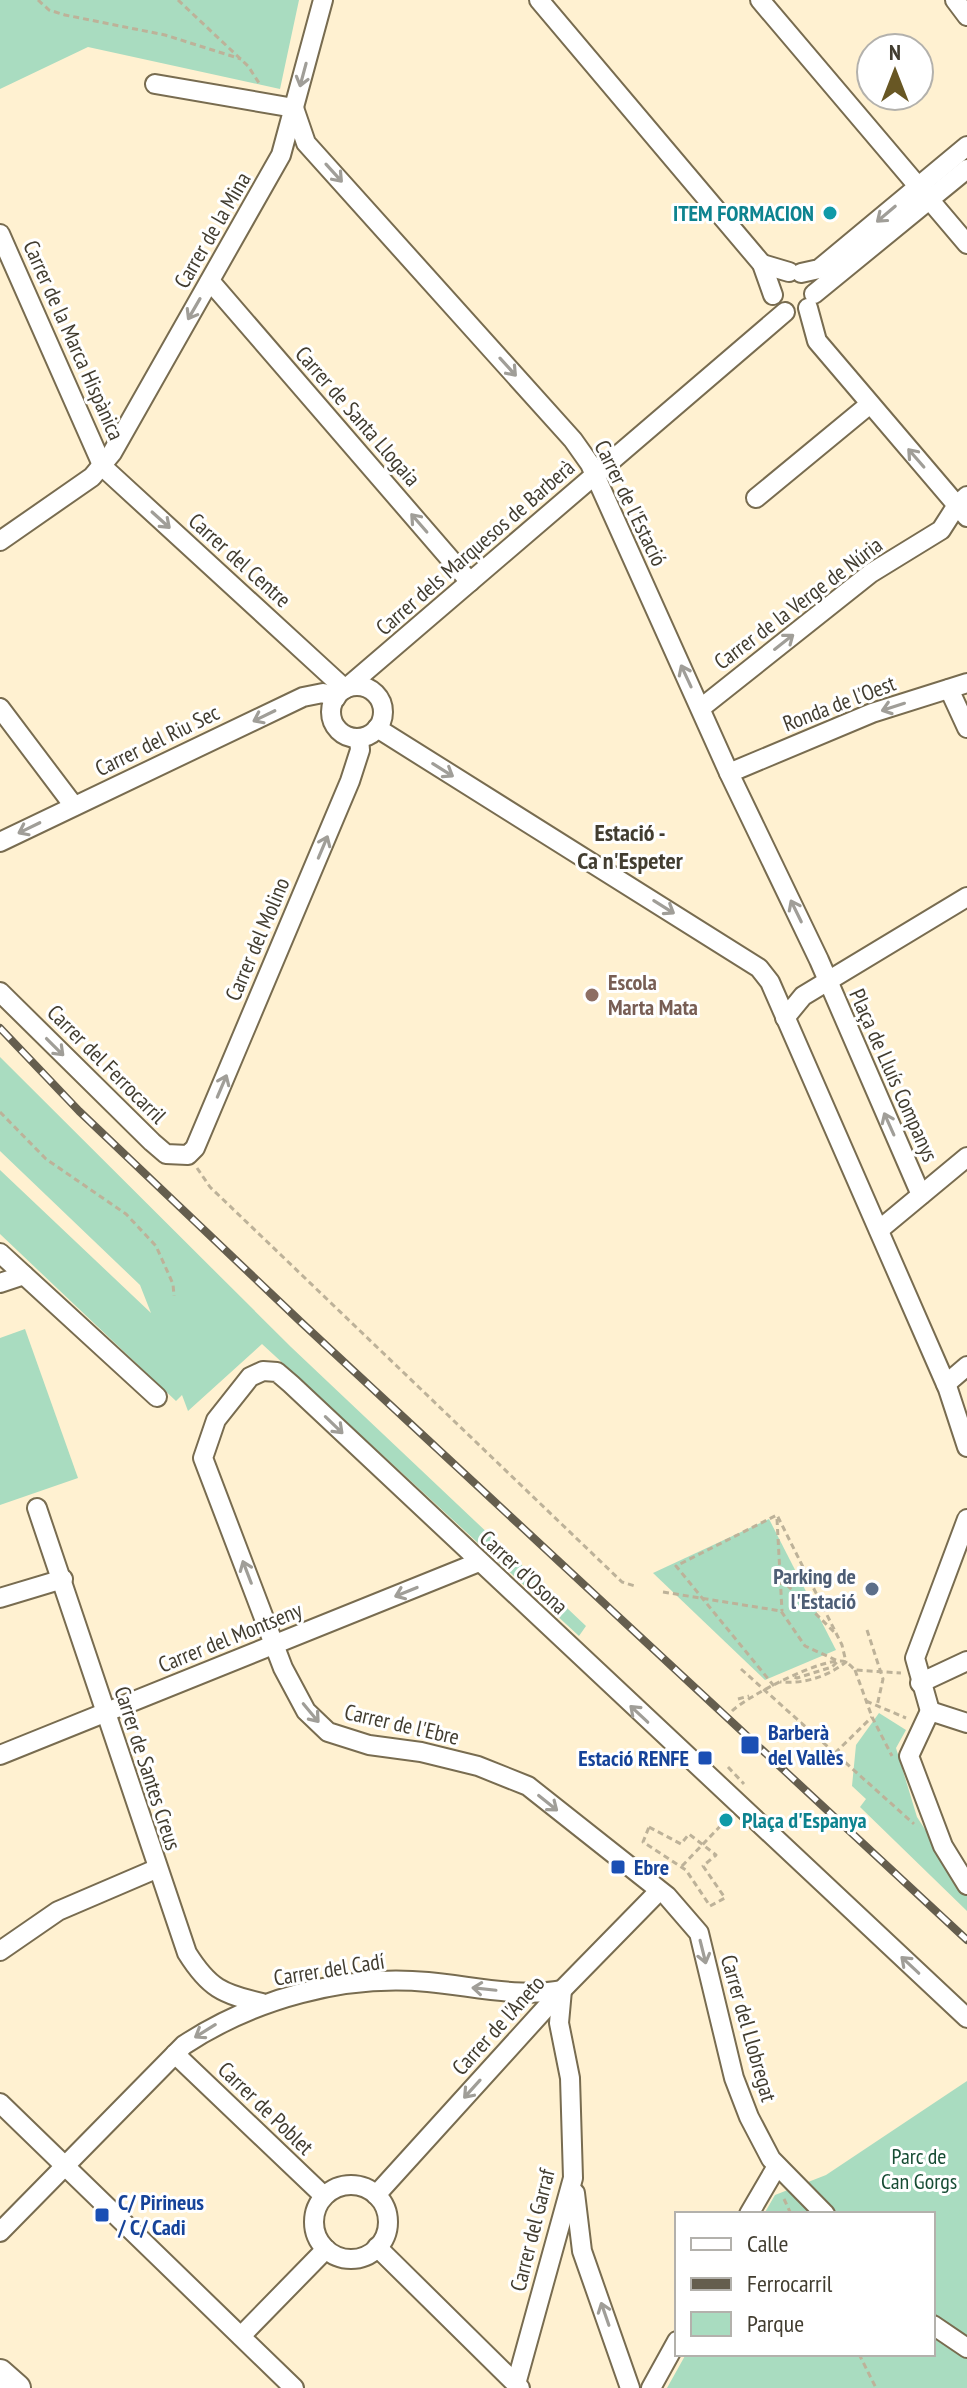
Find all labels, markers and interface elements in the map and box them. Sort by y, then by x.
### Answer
north arrow [855,32,935,112]
text: N [889,38,901,66]
one-way arrow [294,62,309,88]
one-way arrow [325,163,343,183]
street label: Carrer de la Mina [167,167,257,293]
place label: ITEM FORMACION [673,199,814,227]
marker: ITEM FORMACION [821,204,839,222]
one-way arrow [876,205,896,223]
street label: Carrer de la Marca Hispànica [17,236,131,444]
one-way arrow [186,297,202,320]
street label: Carrer de Santa Llogaia [289,340,427,492]
one-way arrow [498,356,516,376]
street label: Carrer de l'Estació [588,435,674,571]
one-way arrow [907,448,925,468]
street label: Carrer dels Marquesos de Barberà [370,453,580,641]
street label: Carrer del Centre [183,507,297,613]
one-way arrow [150,510,170,528]
one-way arrow [410,514,428,534]
street label: Carrer de la Verge de Núria [708,531,888,675]
one-way arrow [773,634,794,651]
one-way arrow [678,664,693,688]
street label: Ronda de l'Oest [779,669,899,737]
street label: Carrer del Riu Sec [90,698,224,782]
one-way arrow [880,700,905,715]
one-way arrow [252,709,276,724]
one-way arrow [431,763,454,779]
district label: Estació - Ca n'Espeter [577,817,684,876]
one-way arrow [17,821,41,836]
one-way arrow [316,835,331,859]
street label: Carrer del Molino [218,873,296,1005]
one-way arrow [652,899,675,915]
one-way arrow [788,900,803,924]
place label: Escola Marta Mata [608,968,698,1021]
street label: Plaça de Lluís Companys [843,984,945,1166]
marker: Escola Marta Mata [583,986,601,1004]
street label: Carrer del Ferrocarril [42,999,173,1130]
one-way arrow [45,1037,65,1056]
one-way arrow [215,1074,230,1099]
one-way arrow [881,1112,896,1137]
one-way arrow [324,1415,343,1434]
street label: Carrer d'Osona [474,1524,574,1620]
one-way arrow [239,1560,253,1585]
place label: Parking de l'Estació [773,1562,856,1615]
marker: Parking de l'Estació [863,1580,881,1598]
one-way arrow [394,1585,419,1600]
street label: Carrer del Montseny [154,1595,307,1679]
street label: Carrer de Santes Creus [108,1683,188,1853]
street label: Carrer de l'Ebre [342,1697,462,1751]
one-way arrow [302,1702,320,1723]
one-way arrow [629,1705,649,1724]
place label: Barberà del Vallès [768,1718,844,1771]
marker: Barberà del Vallès [739,1734,761,1756]
place label: Estació RENFE [578,1744,689,1772]
marker: Estació RENFE [696,1749,714,1767]
one-way arrow [538,1793,559,1811]
place label: Plaça d'Espanya [742,1806,867,1834]
marker: Plaça d'Espanya [717,1811,735,1829]
place label: Ebre [634,1853,669,1881]
marker: Ebre [609,1858,627,1876]
one-way arrow [697,1939,712,1965]
street label: Carrer del Cadí [272,1946,387,1992]
street label: Carrer del Llobregat [715,1951,783,2105]
one-way arrow [900,1955,920,1974]
street label: Carrer de l'Aneto [446,1969,550,2081]
one-way arrow [471,1981,498,1996]
one-way arrow [194,2024,217,2040]
street label: Carrer de Poblet [212,2055,320,2161]
one-way arrow [463,2079,481,2099]
park label: Parc de Can Gorgs [881,2142,957,2195]
street label: Carrer del Garraf [503,2165,561,2294]
place label: C/ Pirineus / C/ Cadi [117,2188,204,2241]
marker: C/ Pirineus / C/ Cadi [93,2206,111,2224]
legend [675,2212,935,2356]
text: Calle [747,2228,788,2259]
text: Ferrocarril [747,2268,833,2299]
one-way arrow [596,2302,611,2327]
text: Parque [747,2308,804,2339]

